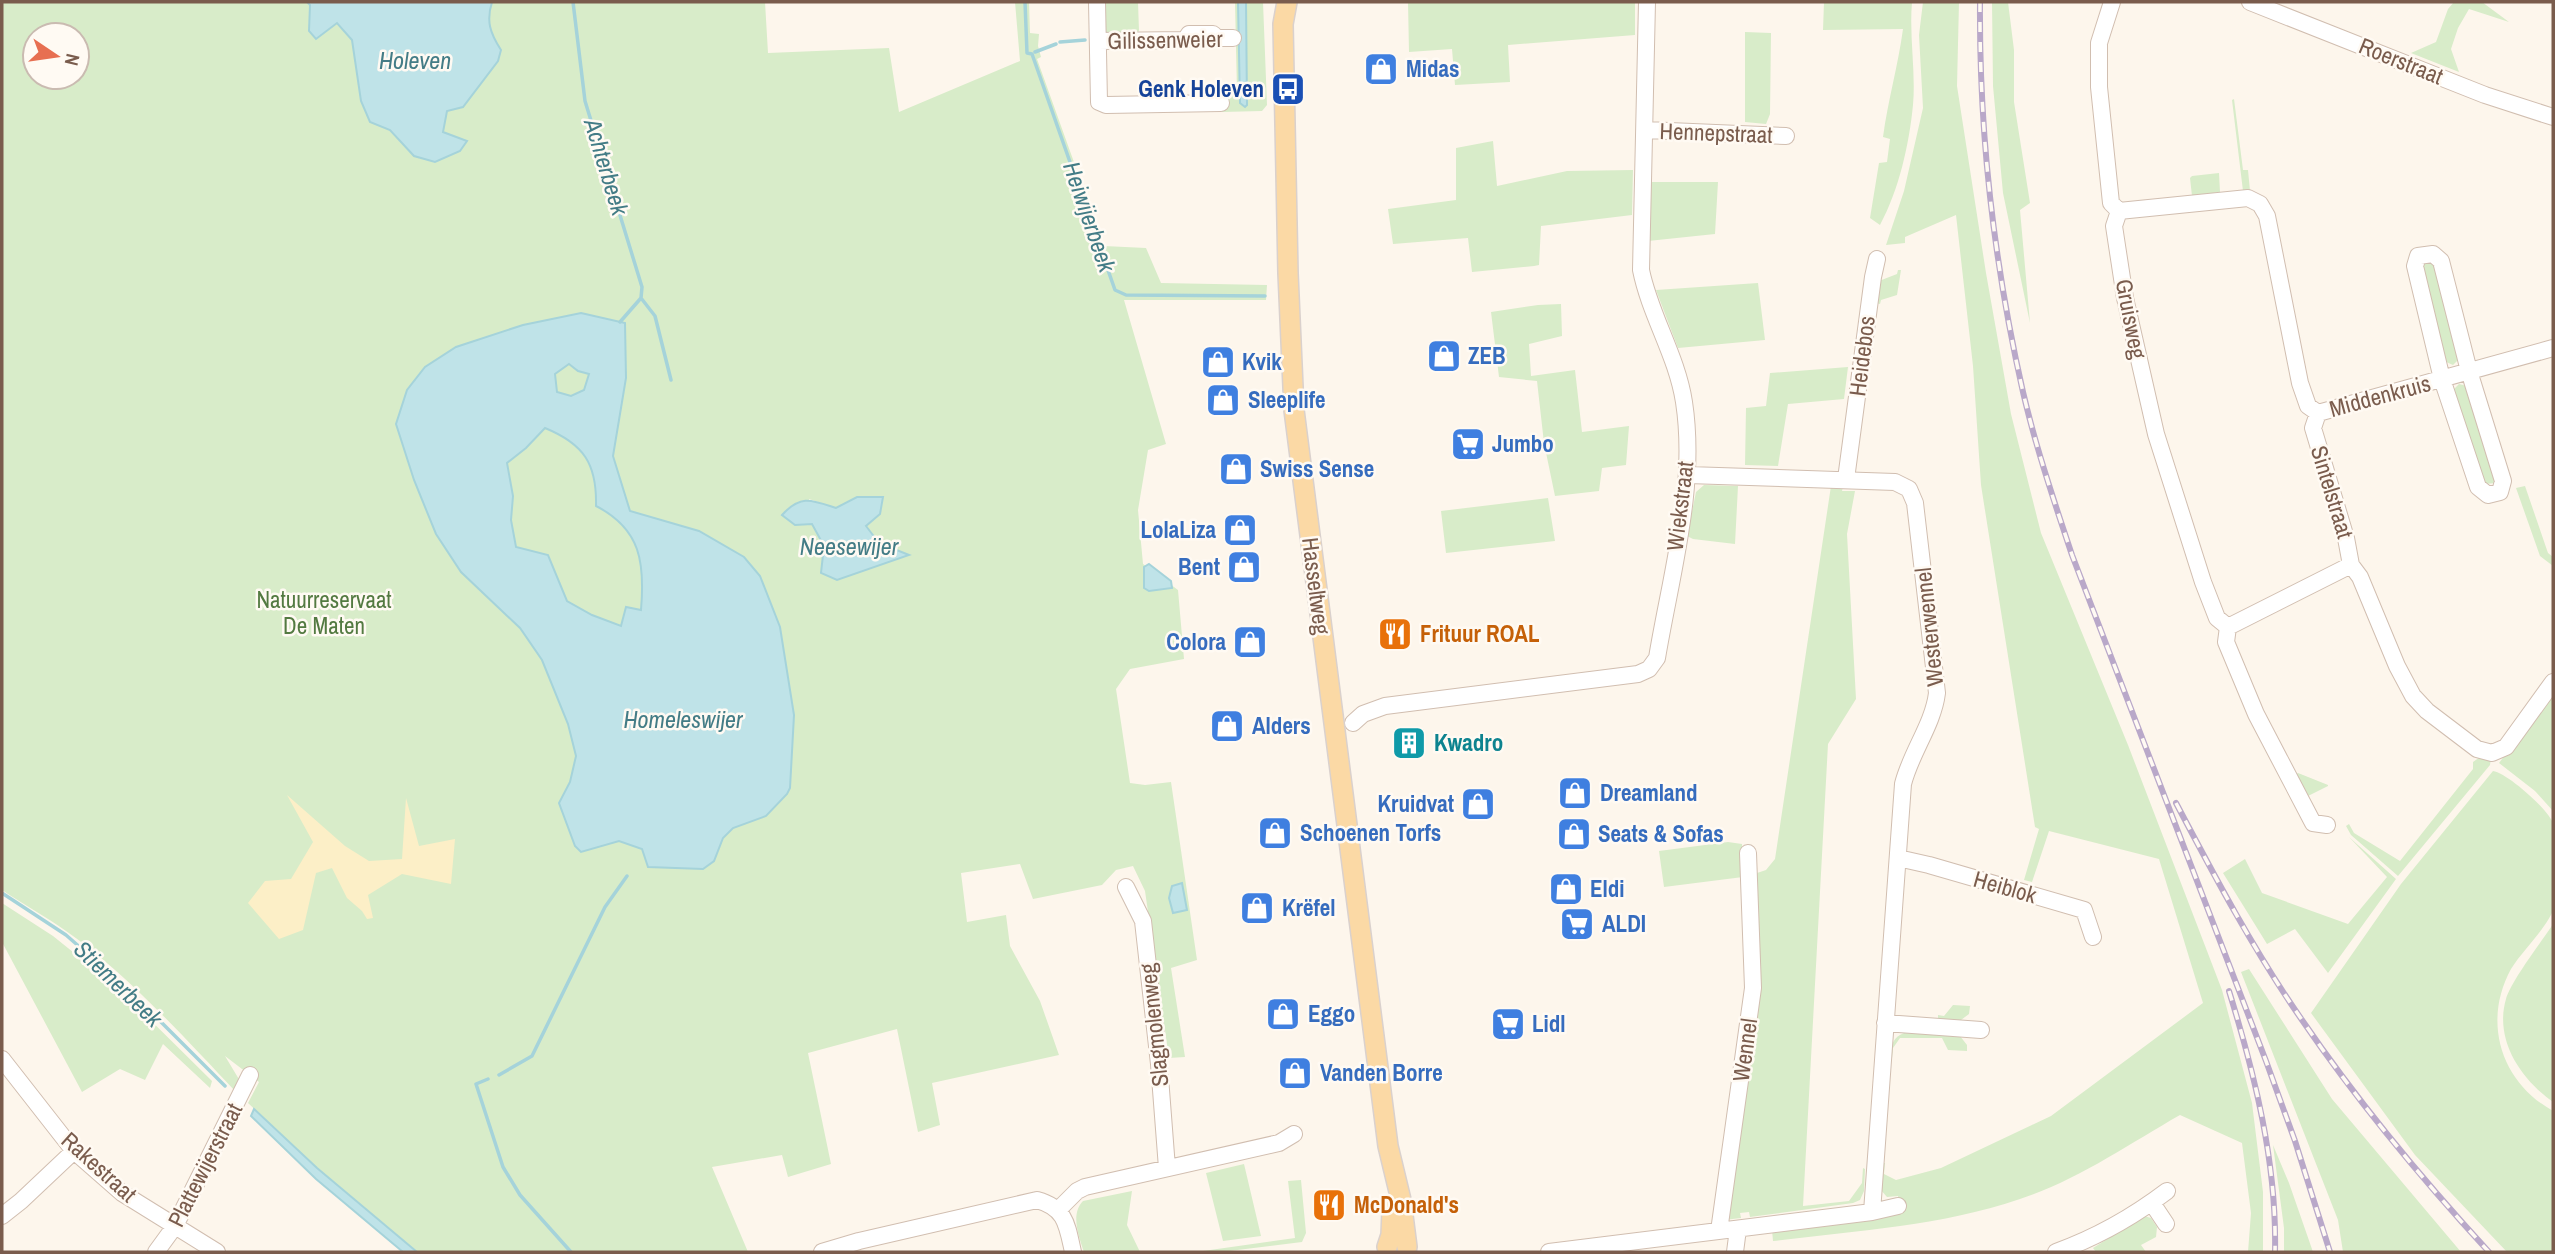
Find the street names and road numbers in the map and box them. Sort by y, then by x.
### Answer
street label: Gilissenweier [1107,23,1224,56]
street label: Roerstraat [2355,30,2448,91]
street label: Hennepstraat [1659,115,1773,150]
street label: Gruisweg [2109,276,2155,362]
street label: Heidebos [1841,314,1882,398]
street label: Middenkruis [2326,367,2434,424]
street label: Sintelstraat [2304,442,2361,542]
street label: Wiekstraat [1659,459,1700,553]
street label: Hasseltweg [1295,536,1338,637]
street label: Westerwennel [1907,566,1950,688]
street label: Heiblok [1970,863,2041,910]
street label: Slagmolenweg [1132,961,1175,1088]
street label: Wennel [1725,1016,1764,1084]
street label: Plattewijerstraat [160,1097,249,1232]
street label: Rakestraat [55,1125,144,1209]

